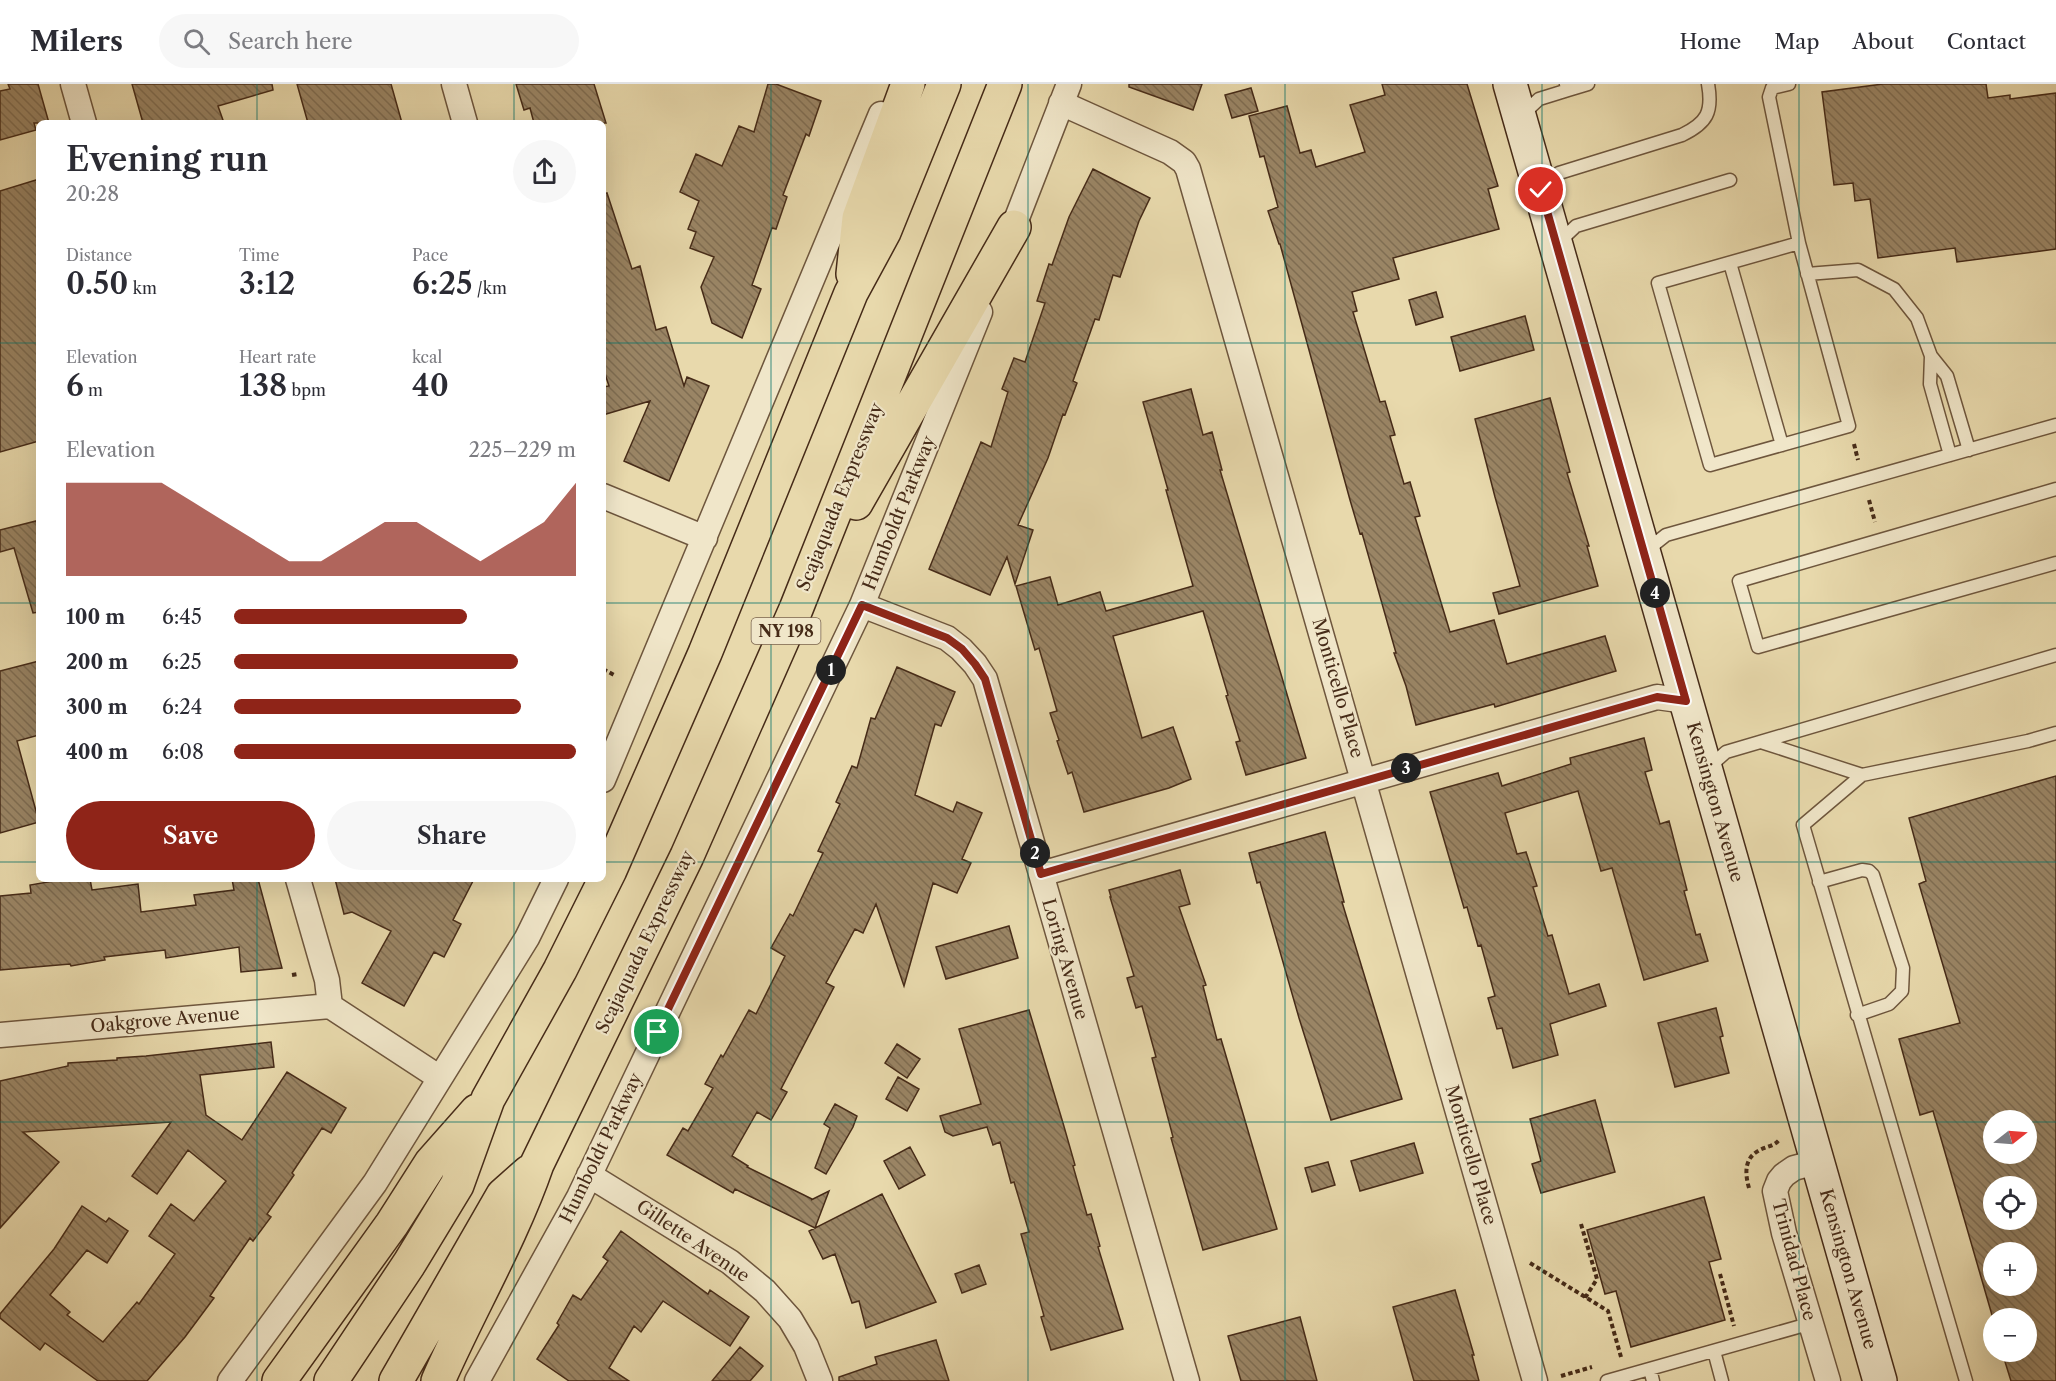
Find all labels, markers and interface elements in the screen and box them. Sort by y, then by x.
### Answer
search box [159,14,579,68]
text: Milers [30,24,123,58]
icon: search [180,25,213,58]
text: Search here [228,28,353,55]
text: Home [1680,29,1741,54]
text: Map [1774,29,1819,54]
text: About [1852,29,1914,54]
text: Contact [1947,29,2026,54]
text: Evening run [66,139,268,180]
button: share [513,140,576,203]
pin [1515,164,1566,215]
icon: check [1524,173,1557,206]
text: 20:28 [66,182,119,206]
text: Distance [66,245,132,265]
text: Time [239,245,279,265]
text: Pace [412,245,448,265]
text: 0.50 [66,265,128,302]
text: 3:12 [239,265,295,302]
text: 6:25 [412,265,473,302]
text: km [128,278,157,298]
text: /km [473,278,507,298]
text: Elevation [66,347,137,367]
text: Heart rate [239,347,316,367]
text: kcal [412,347,442,367]
text: 6 [66,367,84,404]
text: 138 [239,367,287,404]
text: 40 [412,367,449,404]
text: m [84,380,103,400]
text: bpm [287,380,326,400]
street label: Scajaquada Expressway [792,399,888,594]
street label: Humboldt Parkway [858,432,940,593]
text: Elevation [66,438,155,462]
text: 225–229 m [469,438,576,462]
pin: 4 [1640,578,1670,608]
text: 4 [1650,583,1660,603]
text: 100 m [66,605,125,629]
text: 6:45 [162,605,202,629]
street label: Monticello Place [1308,616,1368,760]
road number: NY 198 [752,618,820,644]
text: 200 m [66,650,128,674]
text: 6:25 [162,650,202,674]
pin: 1 [816,655,846,685]
text: 1 [827,660,835,680]
text: 300 m [66,695,128,719]
text: 6:24 [162,695,202,719]
street label: Kensington Avenue [1682,719,1748,885]
text: 400 m [66,740,128,764]
text: 6:08 [162,740,204,764]
pin: 3 [1391,753,1421,783]
text: 3 [1401,758,1411,778]
button: Save [66,801,315,870]
button: Share [327,801,576,870]
pin: 2 [1020,838,1050,868]
text: 2 [1030,843,1040,863]
street label: Scajaquada Expressway [591,846,699,1037]
street label: Loring Avenue [1037,896,1093,1022]
street label: Oakgrove Avenue [90,1003,240,1037]
pin [631,1006,682,1057]
icon: arrive [640,1015,673,1048]
street label: Humboldt Parkway [555,1068,647,1227]
street label: Monticello Place [1441,1083,1501,1227]
north arrow [1983,1110,2037,1164]
map controls [1983,1110,2037,1362]
button: locate [1983,1176,2037,1230]
street label: Kensington Avenue [1815,1186,1881,1352]
street label: Gillette Avenue [632,1195,754,1287]
street label: Trinidad Place [1767,1197,1821,1323]
button: + [1983,1242,2037,1296]
button: − [1983,1308,2037,1362]

